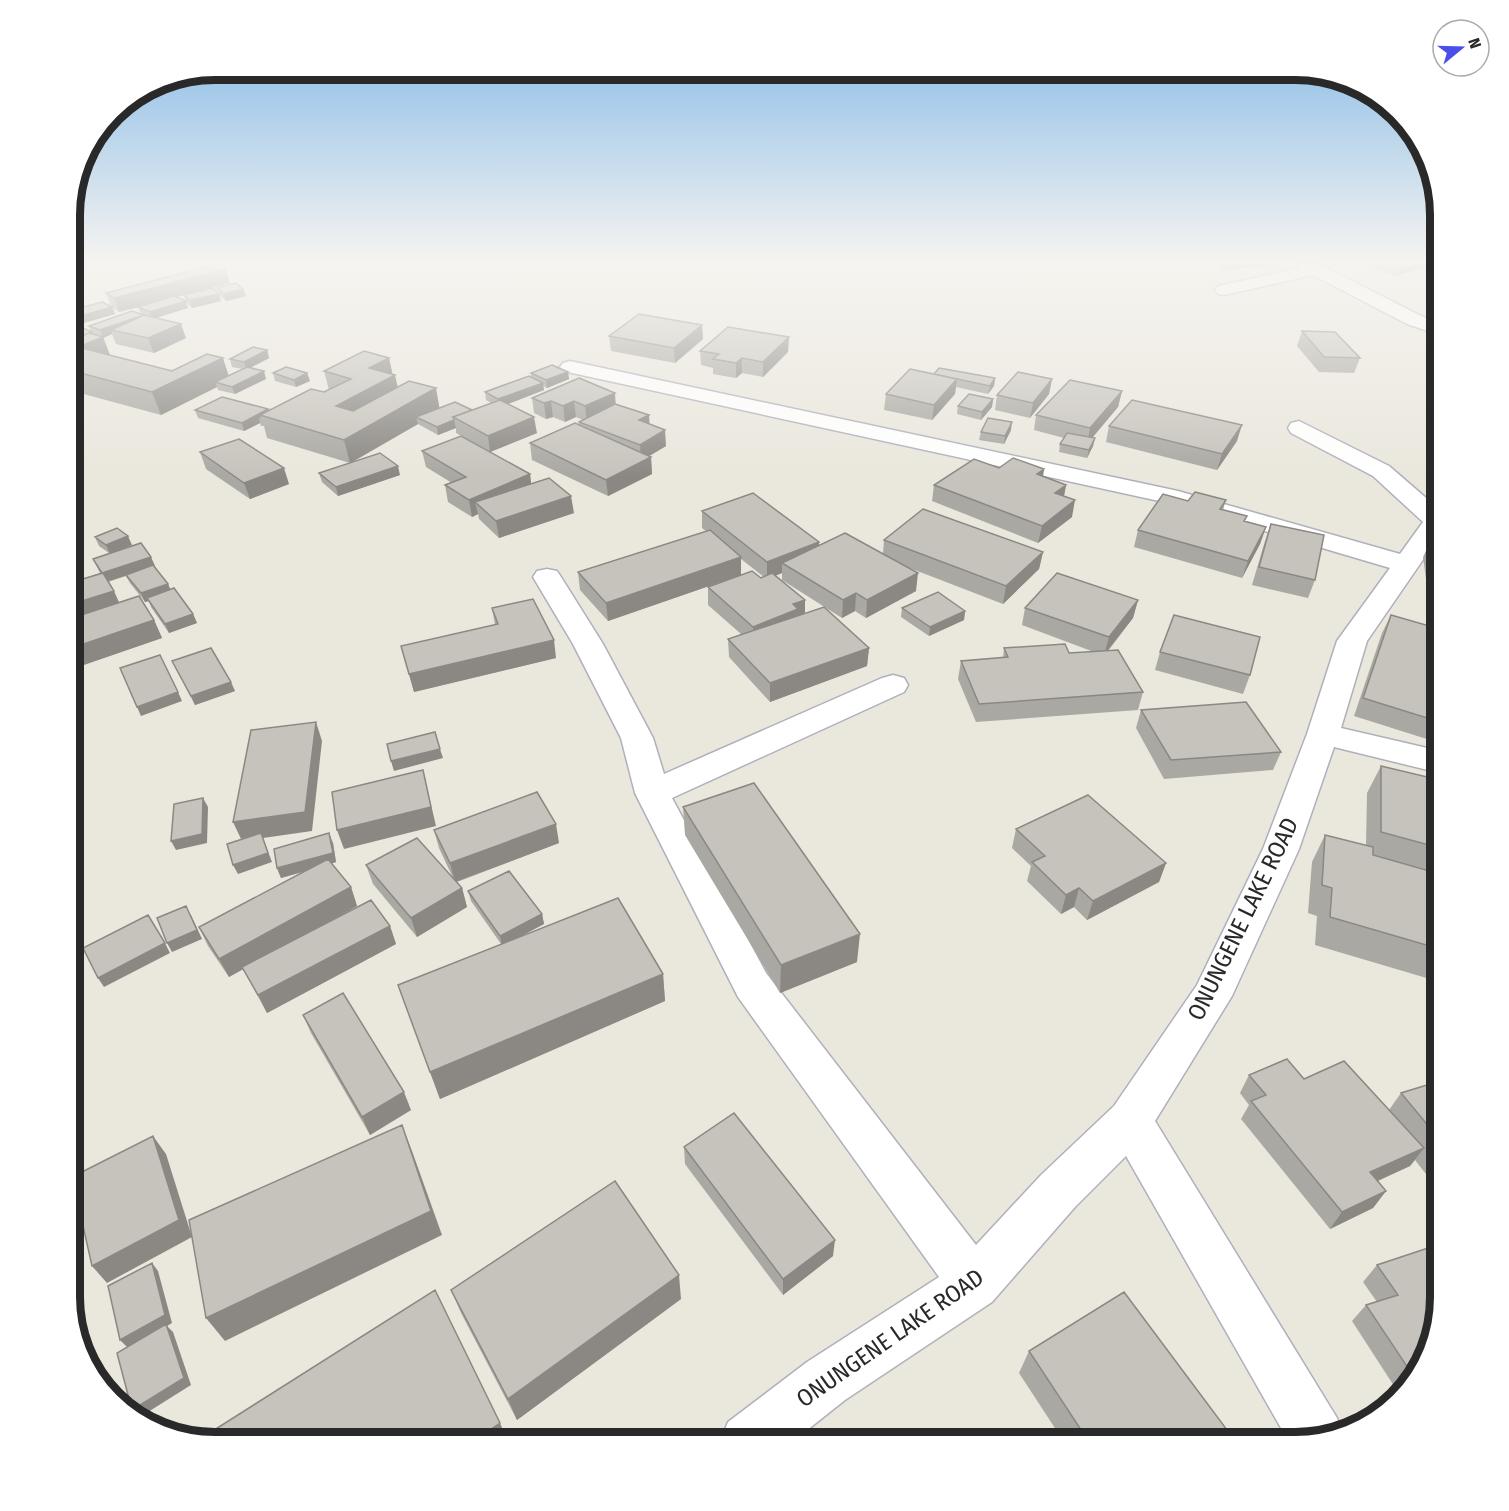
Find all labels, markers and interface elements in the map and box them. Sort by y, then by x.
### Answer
north arrow [1431,18,1491,78]
text: N [1464,36,1485,51]
street label: ONUNGENE LAKE ROAD [1182,813,1304,1025]
street label: ONUNGENE LAKE ROAD [791,1263,989,1413]

